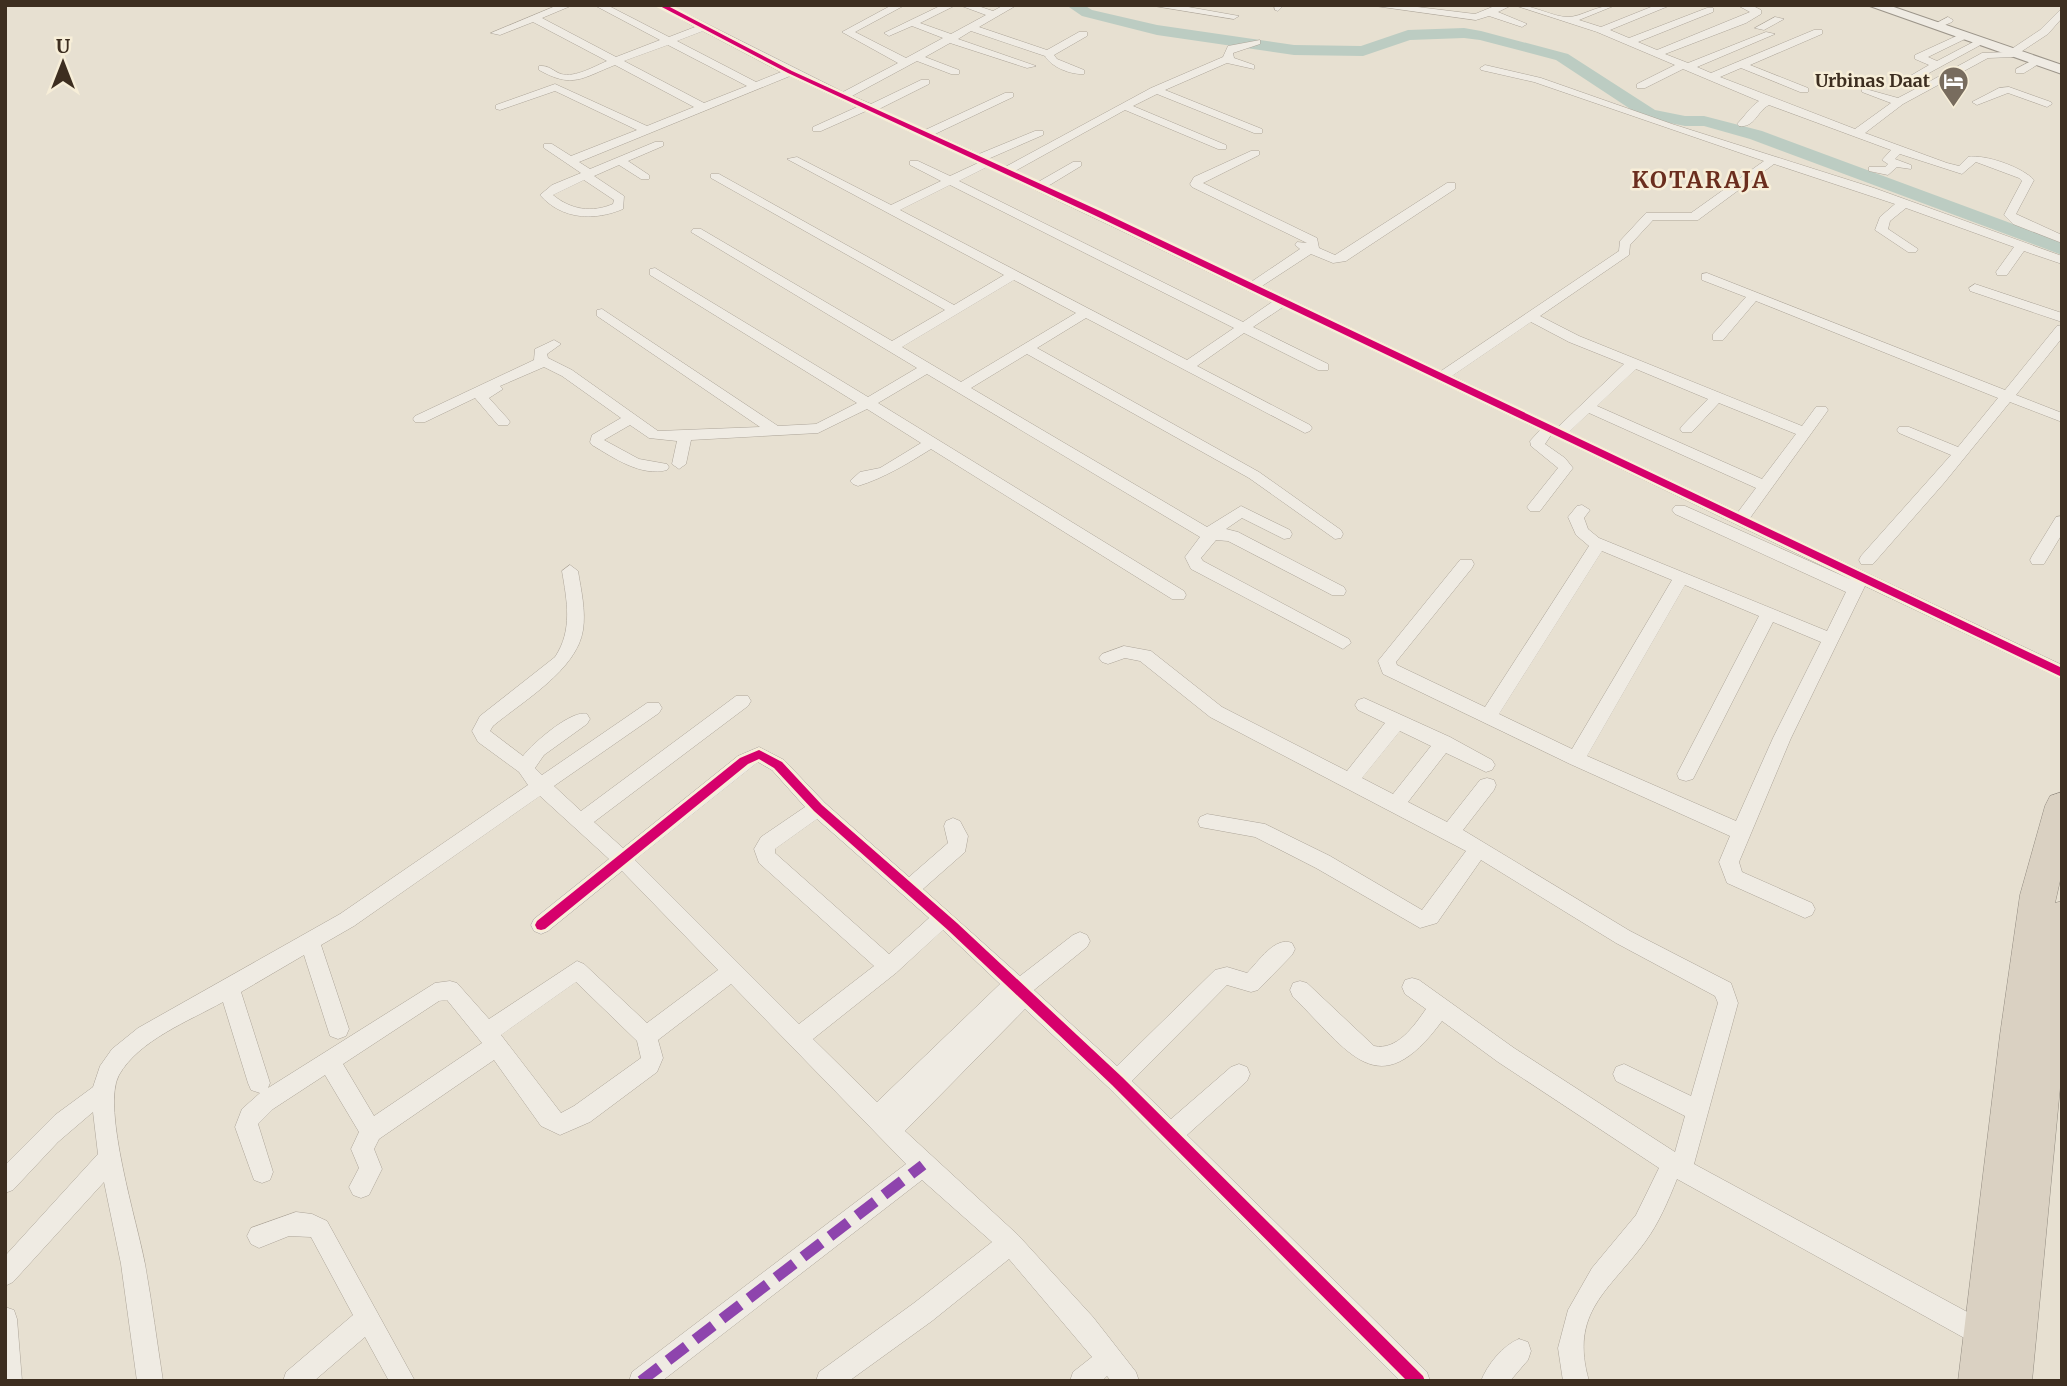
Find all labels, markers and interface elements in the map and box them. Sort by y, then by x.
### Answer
north arrow [28,28,98,98]
text: U [56,34,70,58]
hotel icon: Urbinas Daat [1936,64,1970,108]
place label: Urbinas Daat [1815,69,1931,92]
district label: KOTARAJA [1632,165,1770,194]

